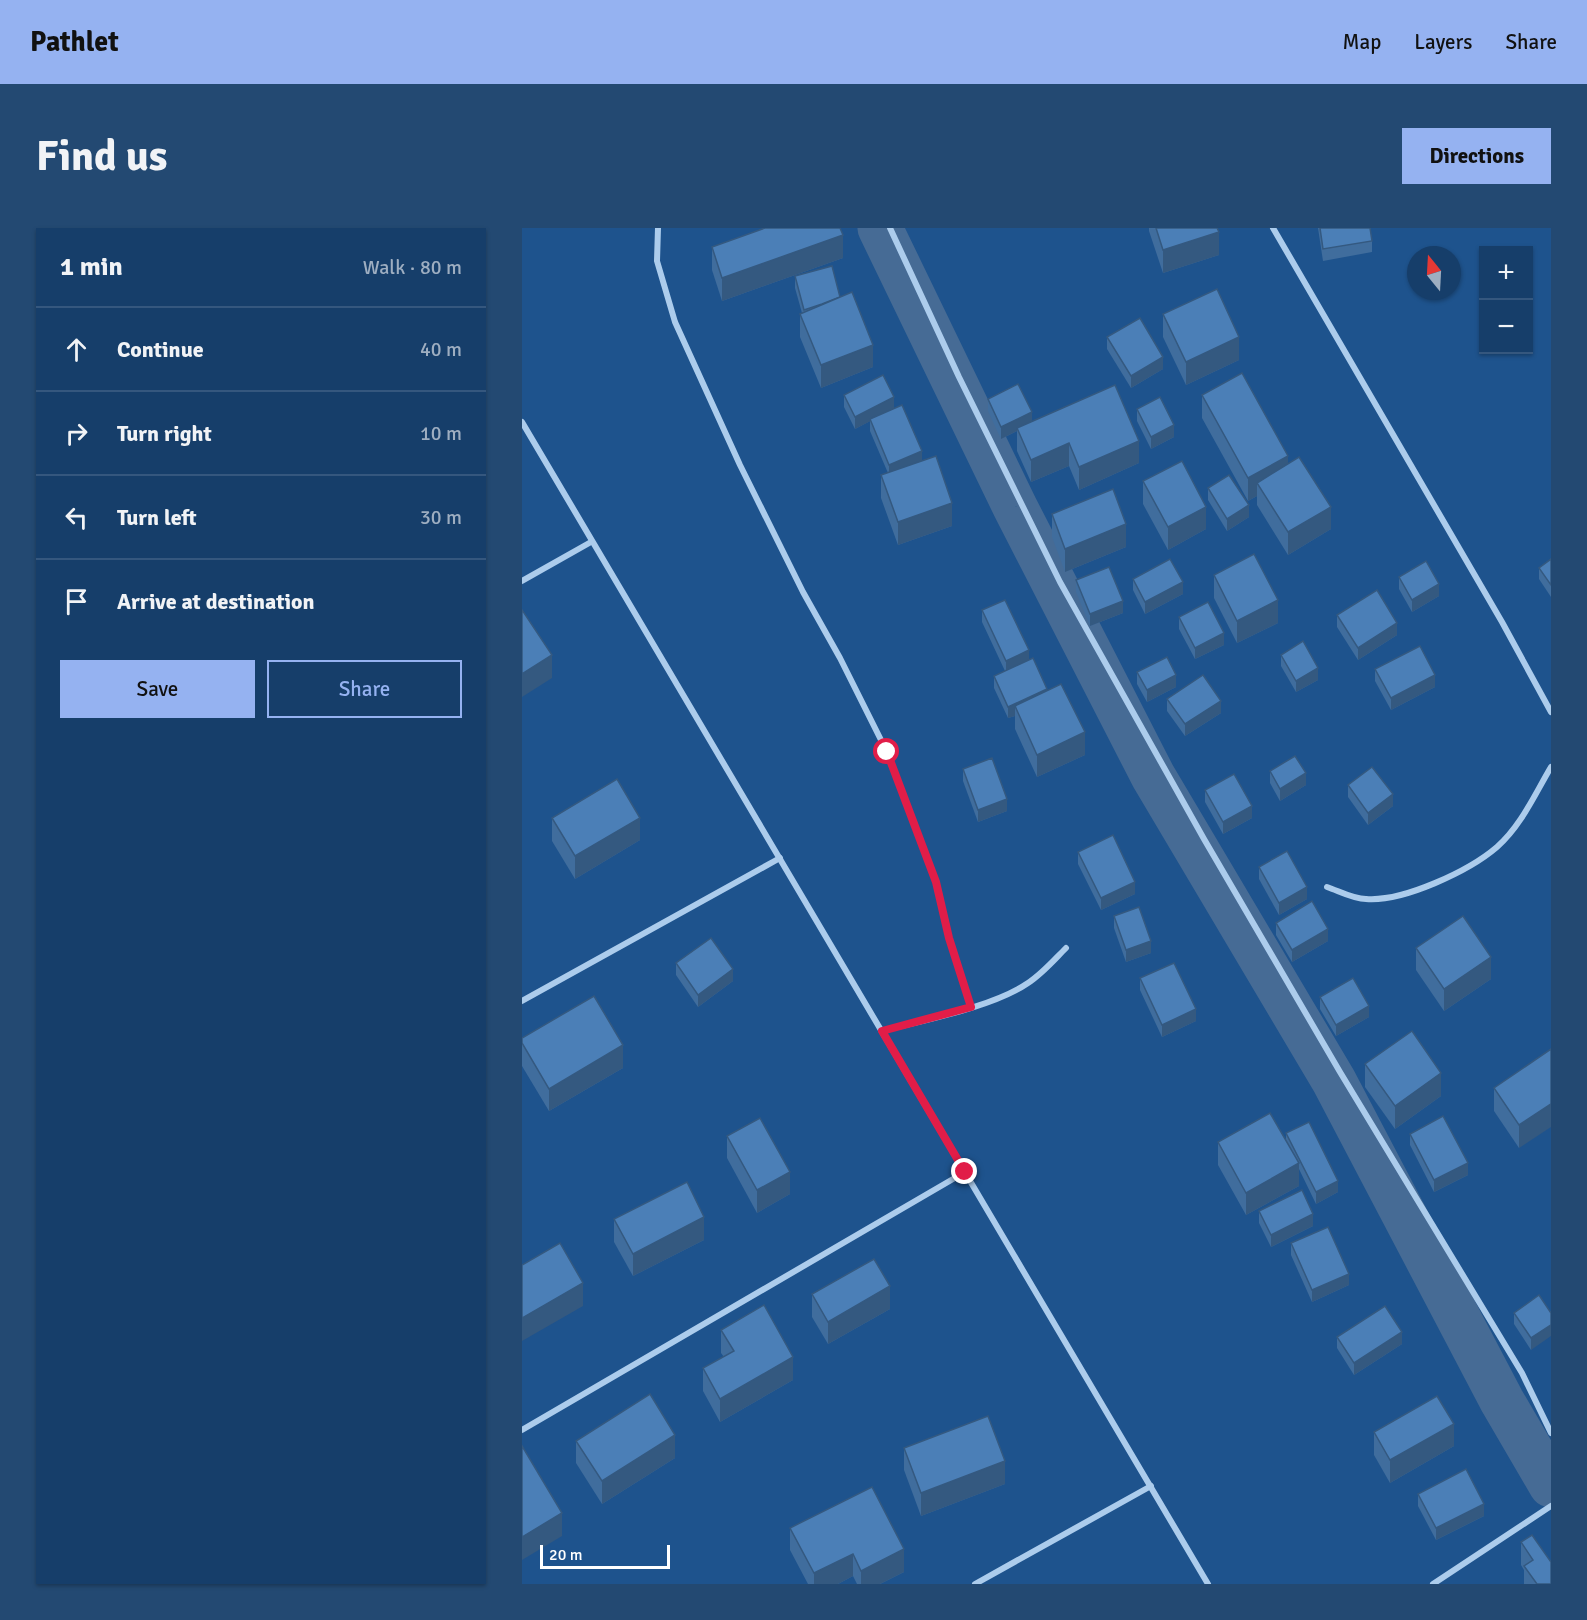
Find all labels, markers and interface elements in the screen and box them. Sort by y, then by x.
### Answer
text: Pathlet [30,25,119,59]
text: Map [1343,29,1381,55]
text: Layers [1414,29,1472,55]
text: Share [1505,29,1557,55]
button: Directions [1402,128,1551,184]
text: Find us [36,131,167,182]
north arrow [1407,246,1461,300]
map controls [1479,246,1533,354]
button: + [1479,246,1533,300]
text: 1 min [60,251,123,283]
text: Walk · 80 m [363,255,462,280]
button: − [1479,300,1533,354]
icon: ahead [60,333,93,366]
text: Continue [117,336,204,363]
text: 40 m [420,337,462,362]
icon: right [60,417,93,450]
text: Turn right [117,420,212,447]
text: 10 m [420,421,462,446]
icon: left [60,501,93,534]
text: Turn left [117,504,197,531]
text: 30 m [420,505,462,530]
icon: arrive [60,585,93,618]
text: Arrive at destination [117,588,314,615]
button: Save [60,660,255,718]
button: Share [267,660,462,718]
route start [873,738,899,764]
route end [951,1158,977,1184]
scale bar [540,1542,670,1570]
text: 20 m [549,1545,583,1565]

